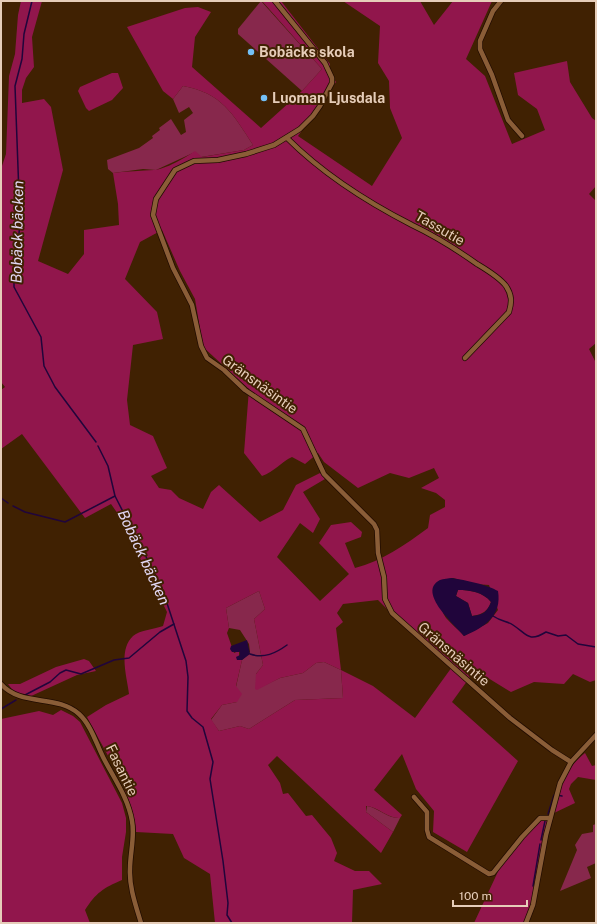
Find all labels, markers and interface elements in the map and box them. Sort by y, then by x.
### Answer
place label: Bobäcks skola [259,44,355,60]
marker: Bobäcks skola [246,47,256,57]
place label: Luoman Ljusdala [272,90,385,106]
marker: Luoman Ljusdala [259,93,269,103]
water label: Bobäck bäcken [8,180,26,284]
street label: Tassutie [413,208,468,249]
street label: Gränsnäsintie [219,351,301,417]
water label: Bobäck bäcken [115,507,173,607]
street label: Gränsnäsintie [415,619,493,689]
street label: Fasantie [103,742,141,798]
scale bar [453,882,527,908]
text: 100 m [459,889,492,903]

